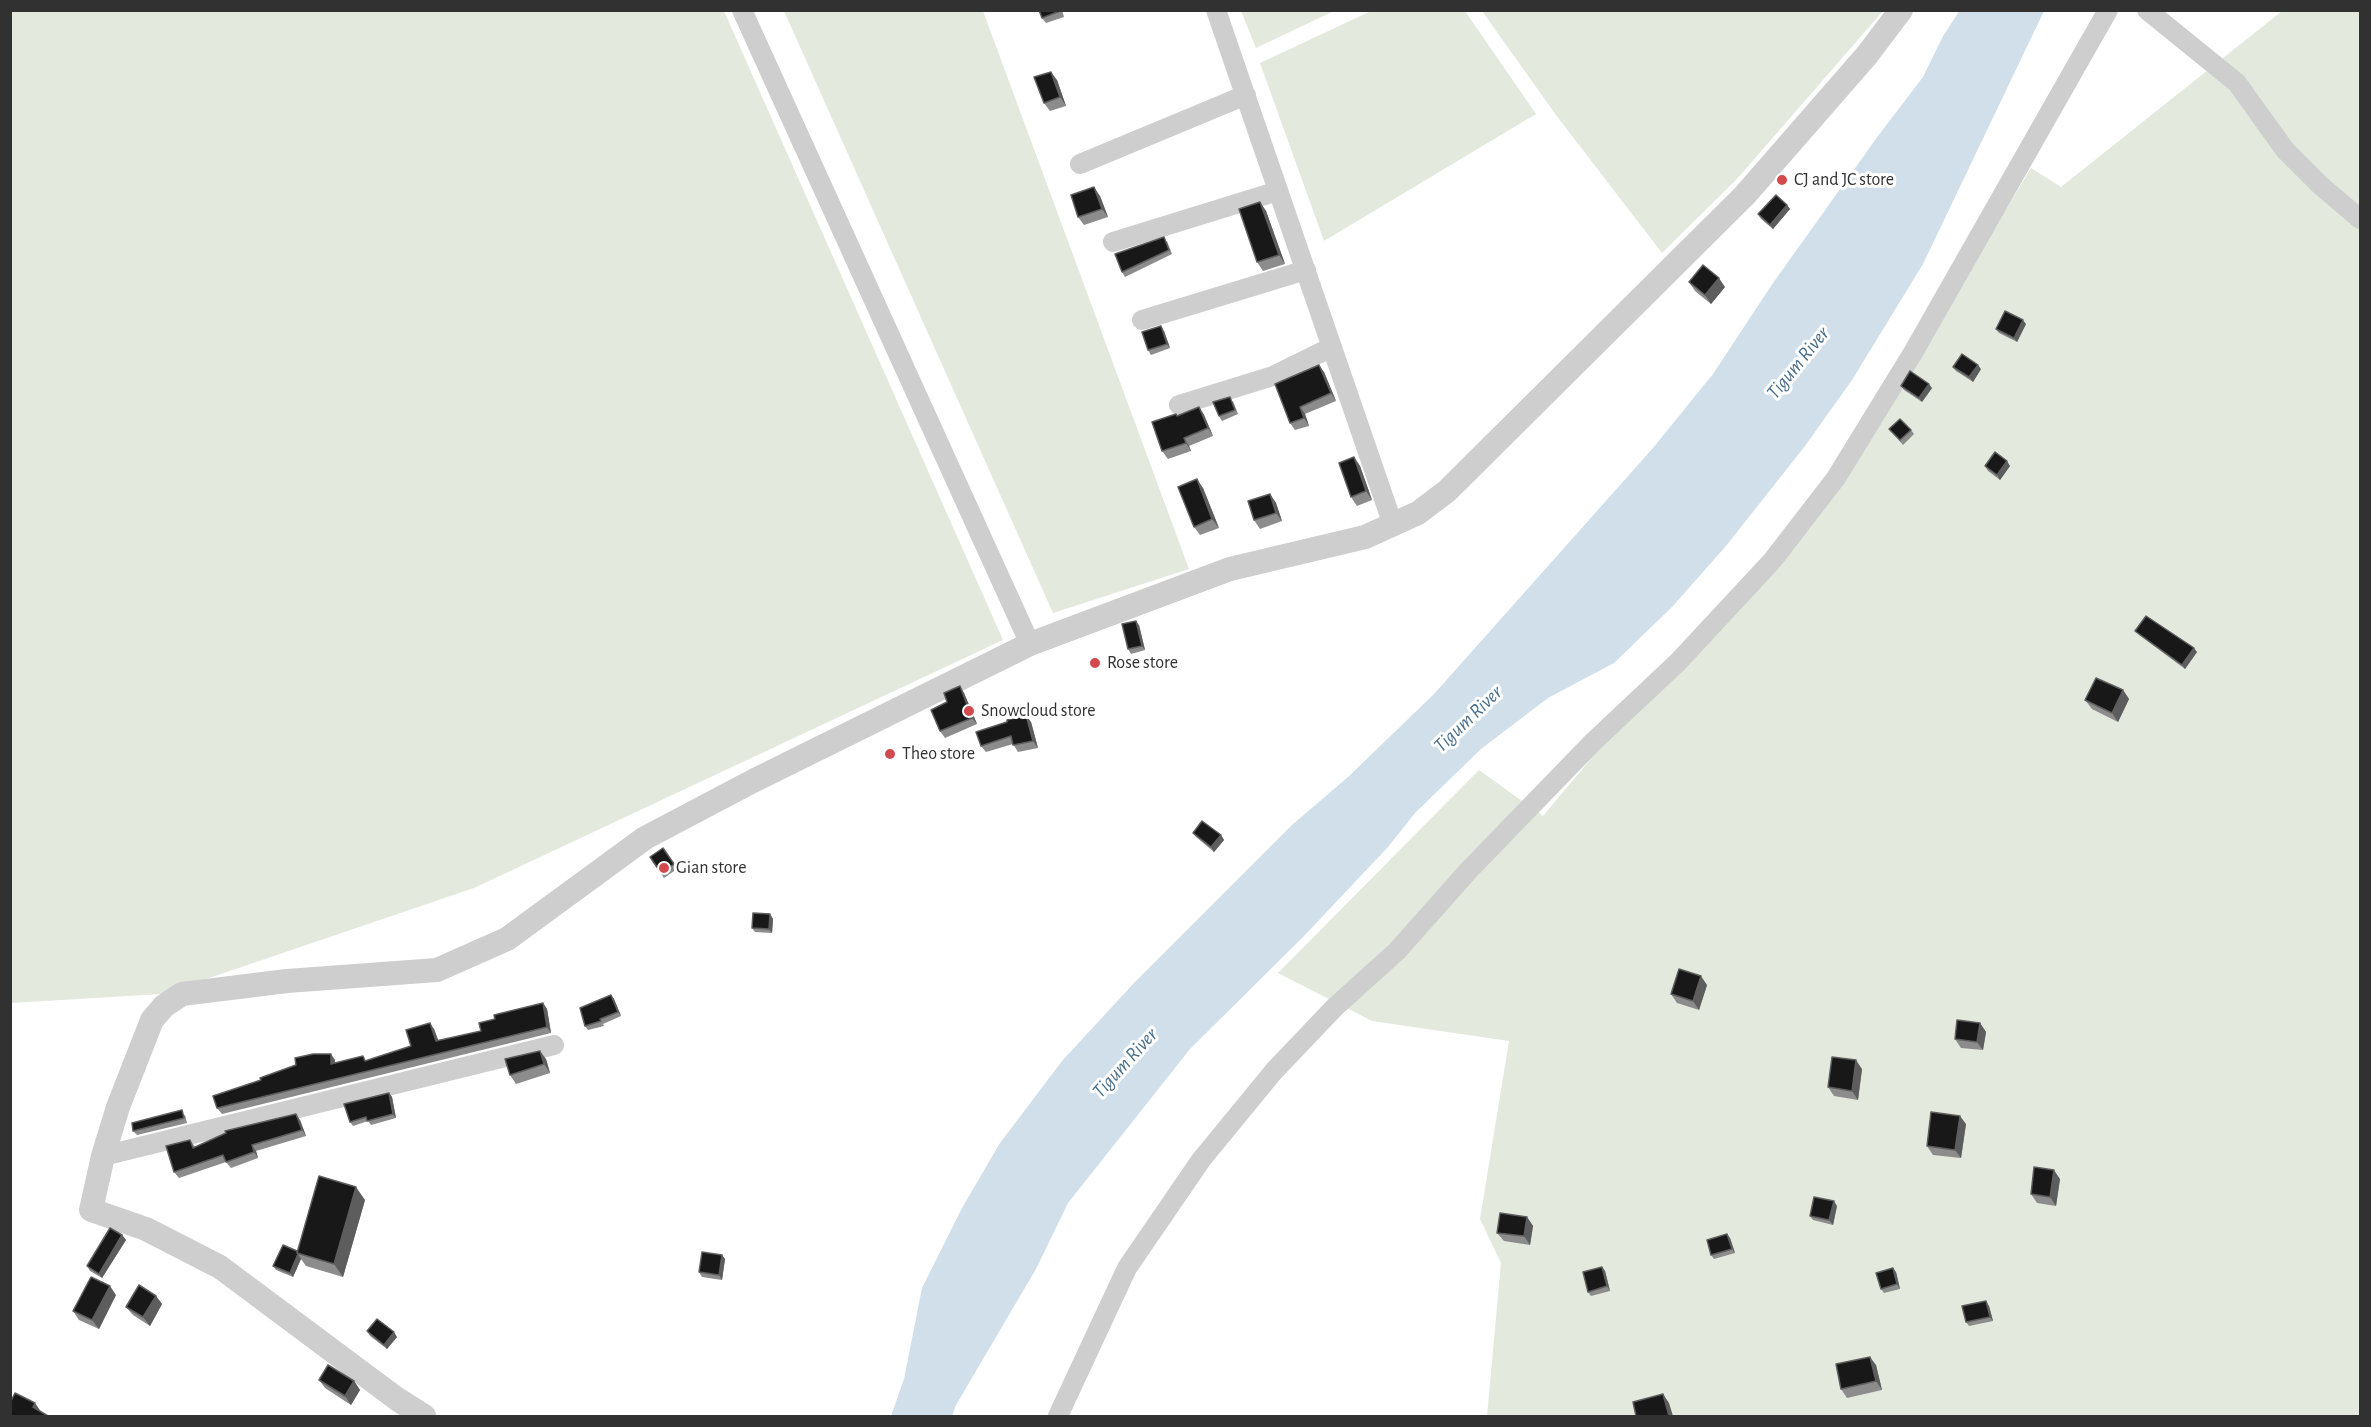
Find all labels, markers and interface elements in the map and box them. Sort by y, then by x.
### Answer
place label: CJ and JC store [1794,169,1894,191]
marker: CJ and JC store [1775,173,1789,187]
water label: Tigum River [1762,322,1834,404]
place label: Rose store [1107,652,1178,674]
marker: Rose store [1088,656,1102,670]
water label: Tigum River [1429,680,1507,758]
place label: Snowcloud store [981,700,1096,722]
marker: Snowcloud store [962,704,976,718]
place label: Theo store [902,743,975,765]
marker: Theo store [883,747,897,761]
place label: Gian store [676,857,746,879]
marker: Gian store [657,861,671,875]
water label: Tigum River [1087,1023,1163,1103]

